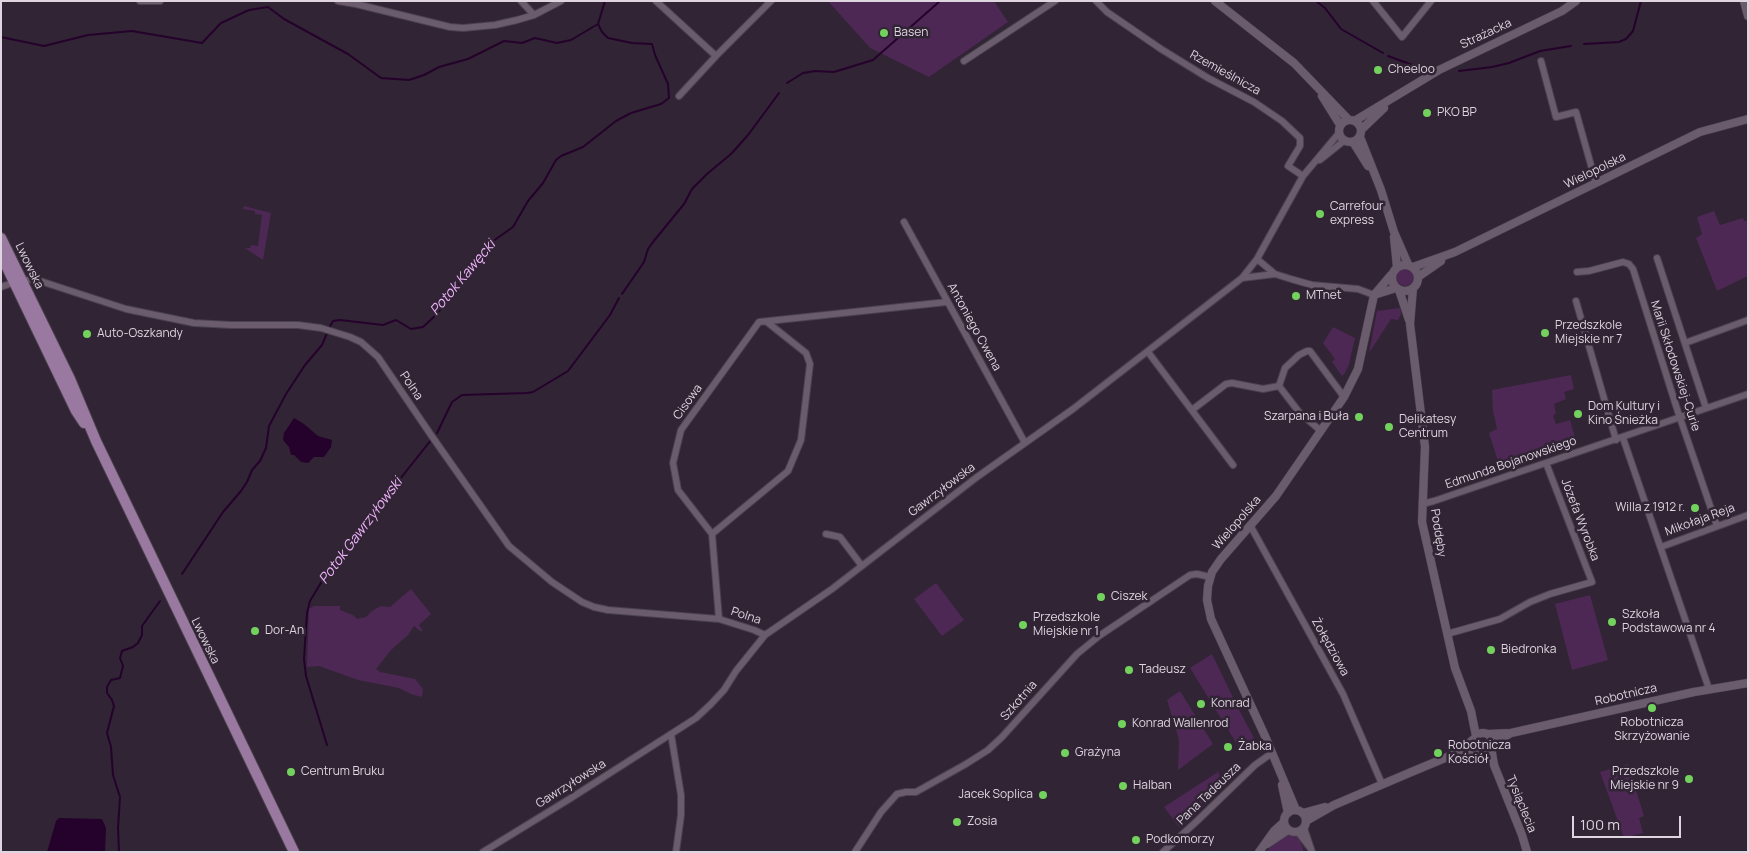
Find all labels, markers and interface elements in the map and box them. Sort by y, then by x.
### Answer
street label: Strażacka [1458,16,1514,52]
place label: Basen [894,26,928,40]
marker: Basen [878,27,890,39]
street label: Rzemieślnicza [1187,48,1263,98]
place label: Cheeloo [1388,63,1435,77]
marker: Cheeloo [1372,64,1384,76]
place label: PKO BP [1437,106,1477,120]
marker: PKO BP [1421,107,1433,119]
street label: Wielopolska [1562,150,1628,192]
place label: Carrefour express [1330,200,1383,228]
marker: Carrefour express [1314,208,1326,220]
water label: Potok Kawęcki [427,237,499,319]
street label: Lwowska [12,241,46,291]
street label: Antoniego Cwena [944,281,1004,373]
place label: MTnet [1306,289,1342,303]
marker: MTnet [1290,290,1302,302]
street label: Marii Skłodowskiej-Curie [1647,299,1703,433]
place label: Przedszkole Miejskie nr 7 [1555,319,1622,347]
place label: Auto-Oszkandy [97,327,183,341]
marker: Przedszkole Miejskie nr 7 [1539,327,1551,339]
marker: Auto-Oszkandy [81,328,93,340]
street label: Polna [396,369,426,403]
street label: Cisowa [670,382,706,422]
place label: Dom Kultury i Kino Śnieżka [1588,400,1660,428]
marker: Dom Kultury i Kino Śnieżka [1572,408,1584,420]
place label: Szarpana i Buła [1264,410,1349,424]
marker: Szarpana i Buła [1353,411,1365,423]
place label: Delikatesy Centrum [1399,413,1456,441]
marker: Delikatesy Centrum [1383,421,1395,433]
street label: Edmunda Bojanowskiego [1443,434,1579,492]
street label: Gawrzyłowska [906,460,978,520]
water label: Potok Gawrzyłowski [316,475,406,587]
street label: Józefa Wyrobka [1558,477,1602,563]
street label: Wielopolska [1210,493,1264,553]
place label: Willa z 1912 r. [1615,501,1685,515]
street label: Mikołaja Reja [1663,501,1737,539]
marker: Willa z 1912 r. [1689,502,1701,514]
street label: Poddęby [1427,508,1449,558]
place label: Ciszek [1111,590,1148,604]
marker: Ciszek [1095,591,1107,603]
street label: Polna [729,604,763,628]
place label: Szkoła Podstawowa nr 4 [1622,608,1716,636]
place label: Przedszkole Miejskie nr 1 [1033,611,1100,639]
street label: Żołędziowa [1308,615,1352,679]
street label: Lwowska [188,616,222,666]
marker: Szkoła Podstawowa nr 4 [1606,616,1618,628]
marker: Przedszkole Miejskie nr 1 [1017,619,1029,631]
place label: Dor-An [265,624,304,638]
marker: Dor-An [249,625,261,637]
place label: Biedronka [1501,643,1556,657]
marker: Biedronka [1485,644,1497,656]
place label: Tadeusz [1139,663,1186,677]
marker: Tadeusz [1123,664,1135,676]
street label: Szkotnia [998,678,1040,724]
street label: Robotnicza [1594,681,1658,709]
place label: Konrad [1211,697,1250,711]
marker: Konrad [1195,698,1207,710]
marker: Robotnicza Skrzyżowanie [1646,702,1658,714]
place label: Robotnicza Skrzyżowanie [1614,716,1690,744]
place label: Konrad Wallenrod [1132,717,1228,731]
marker: Konrad Wallenrod [1116,718,1128,730]
place label: Robotnicza Kościół [1448,739,1511,767]
place label: Żabka [1238,740,1272,754]
marker: Żabka [1222,741,1234,753]
place label: Grażyna [1075,746,1120,760]
marker: Grażyna [1059,747,1071,759]
marker: Robotnicza Kościół [1432,747,1444,759]
street label: Gawrzyłowska [533,757,609,811]
street label: Pana Tadeusza [1174,760,1244,828]
place label: Centrum Bruku [301,765,384,779]
place label: Przedszkole Miejskie nr 9 [1610,765,1679,793]
marker: Centrum Bruku [285,766,297,778]
street label: Tysiąclecia [1503,773,1539,835]
marker: Przedszkole Miejskie nr 9 [1683,773,1695,785]
place label: Halban [1133,779,1172,793]
marker: Halban [1117,780,1129,792]
place label: Jacek Soplica [958,788,1033,802]
marker: Jacek Soplica [1037,789,1049,801]
scale bar [1574,806,1683,838]
text: 100 m [1580,814,1620,835]
place label: Zosia [967,815,997,829]
marker: Zosia [951,816,963,828]
place label: Podkomorzy [1146,833,1214,847]
marker: Podkomorzy [1130,834,1142,846]

